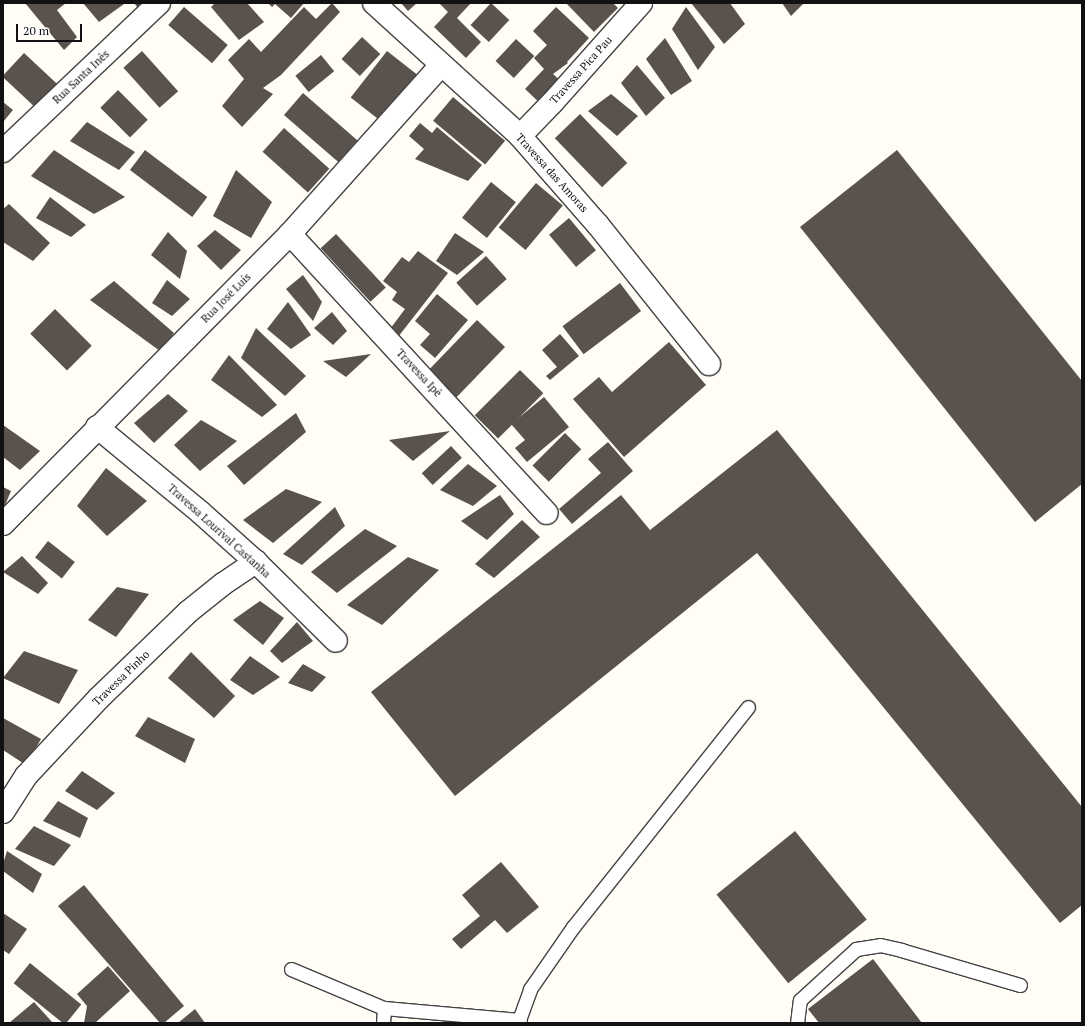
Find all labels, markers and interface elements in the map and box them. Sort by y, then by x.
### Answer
scale bar [18,16,84,42]
text: 20 m [23,23,49,38]
street label: Travessa Pica Pau [547,33,615,107]
street label: Rua Santa Inês [50,47,112,107]
street label: Travessa das Amoras [513,131,591,215]
street label: Rua José Luís [198,270,254,326]
street label: Travessa Ipê [394,346,444,400]
street label: Travessa Lourival Castanha [165,481,273,581]
street label: Travessa Pinho [90,648,152,708]

